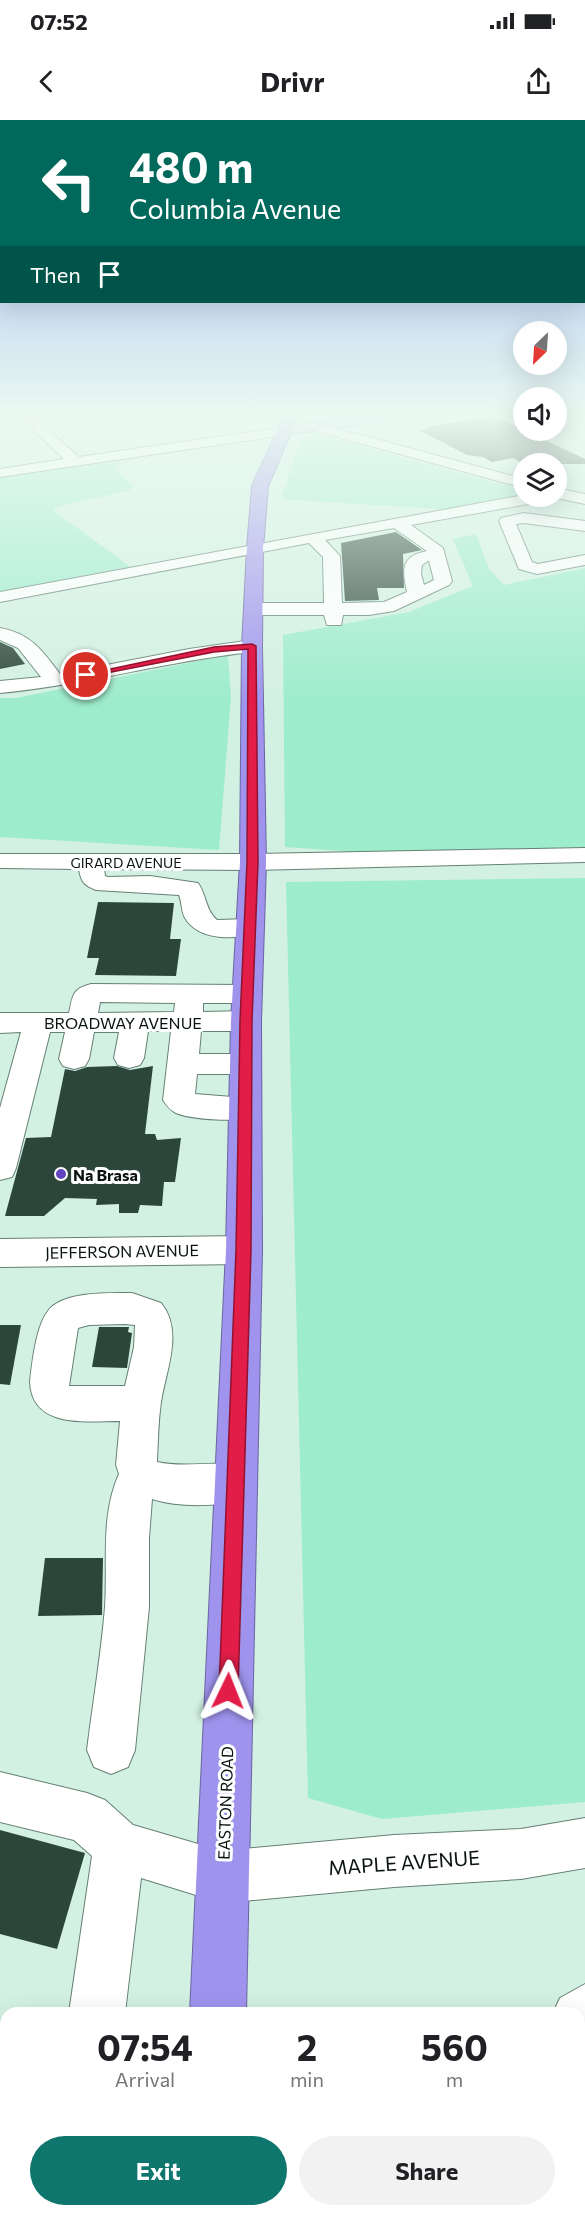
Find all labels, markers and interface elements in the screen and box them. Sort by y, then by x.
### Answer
text: 07:52 [30,8,88,35]
icon: back [30,65,63,98]
text: Drivr [260,65,325,98]
icon: share [522,65,555,98]
text: 480 m [129,140,253,192]
icon: left [30,144,108,222]
text: Columbia Avenue [129,192,341,225]
icon: arrive [93,258,126,291]
text: Then [30,261,81,288]
north arrow [513,321,567,375]
map controls [513,321,567,507]
button: sound [513,387,567,441]
button: layers [513,453,567,507]
pin [60,649,111,700]
icon: arrive [69,658,102,691]
street label: GIRARD AVENUE [70,854,182,871]
street label: BROADWAY AVENUE [44,1013,202,1032]
place label: Na Brasa [73,1165,138,1184]
marker: Na Brasa [54,1167,68,1181]
street label: JEFFERSON AVENUE [45,1240,199,1262]
position arrow [196,1659,260,1723]
street label: EASTON ROAD [214,1746,236,1860]
street label: MAPLE AVENUE [327,1845,481,1879]
text: 07:54 [97,2024,193,2068]
text: 2 [297,2024,317,2068]
text: 560 [421,2024,488,2068]
text: Arrival [115,2067,175,2091]
text: min [290,2067,324,2091]
text: m [446,2067,463,2091]
button: Exit [30,2136,287,2205]
button: Share [299,2136,555,2205]

